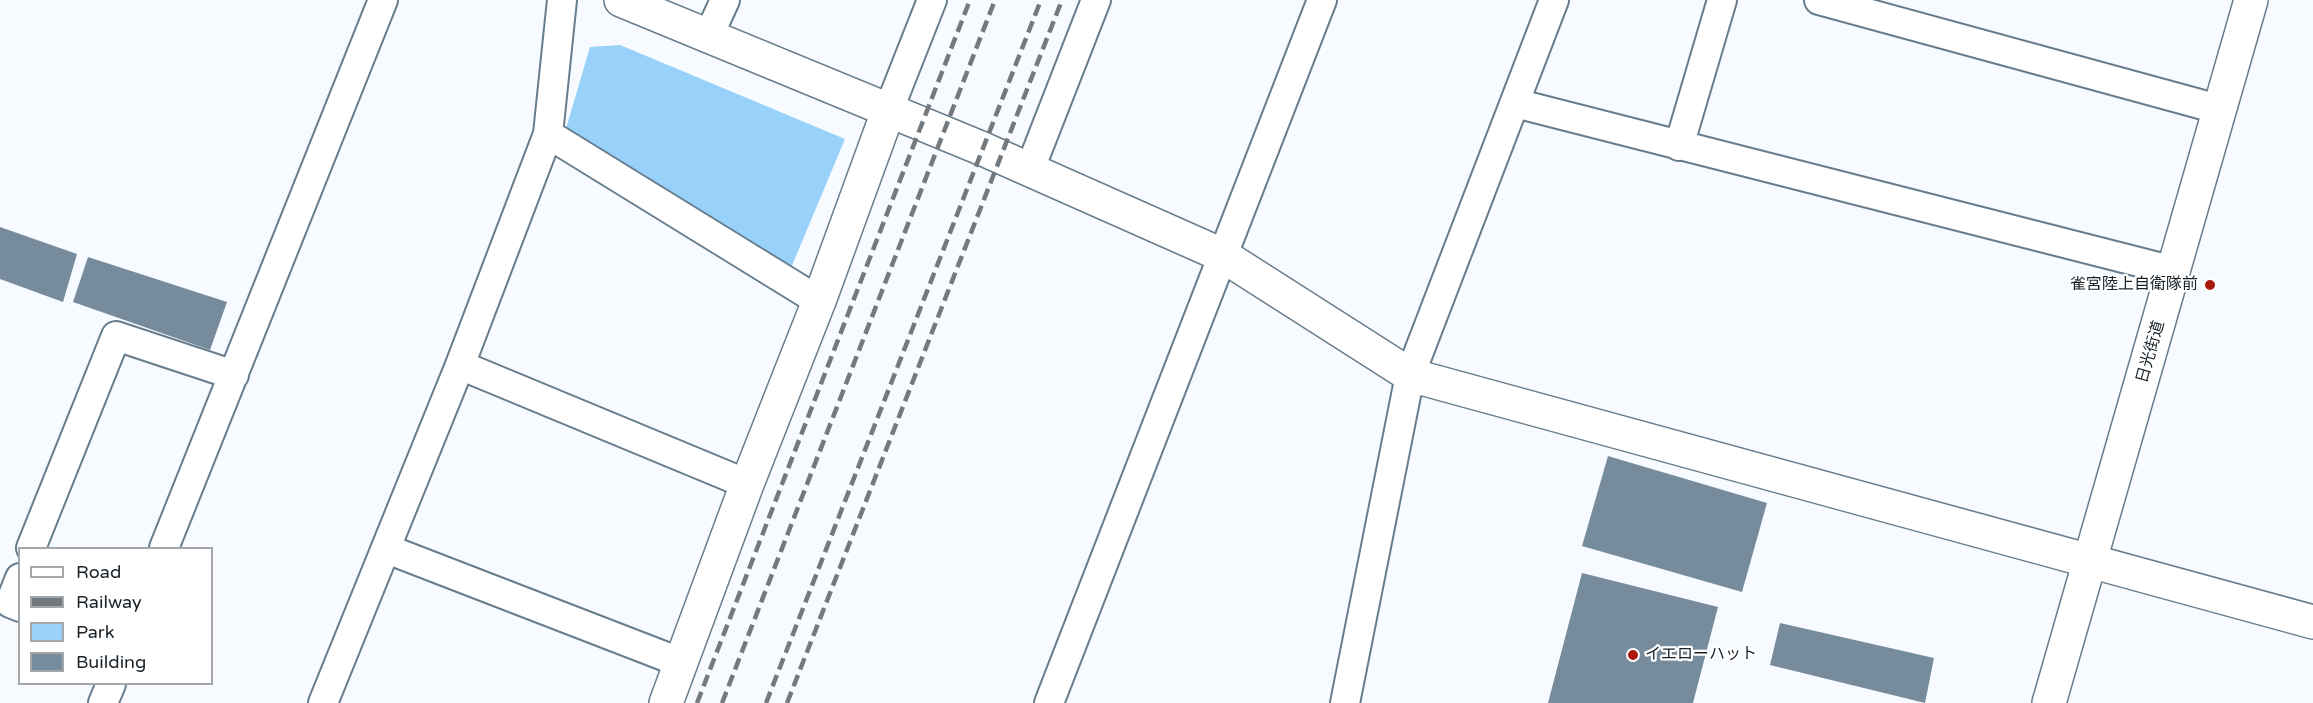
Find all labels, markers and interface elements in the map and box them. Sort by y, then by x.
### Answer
place label: 雀宮陸上自衛隊前 [2070,275,2198,295]
marker: 雀宮陸上自衛隊前 [2203,278,2217,292]
street label: 日光街道 [2133,319,2169,385]
legend [18,547,213,685]
text: Road [76,561,121,583]
text: Railway [76,591,142,613]
text: Park [76,621,114,643]
place label: イエローハット [1645,645,1757,665]
marker: イエローハット [1626,648,1640,662]
text: Building [76,651,146,673]

